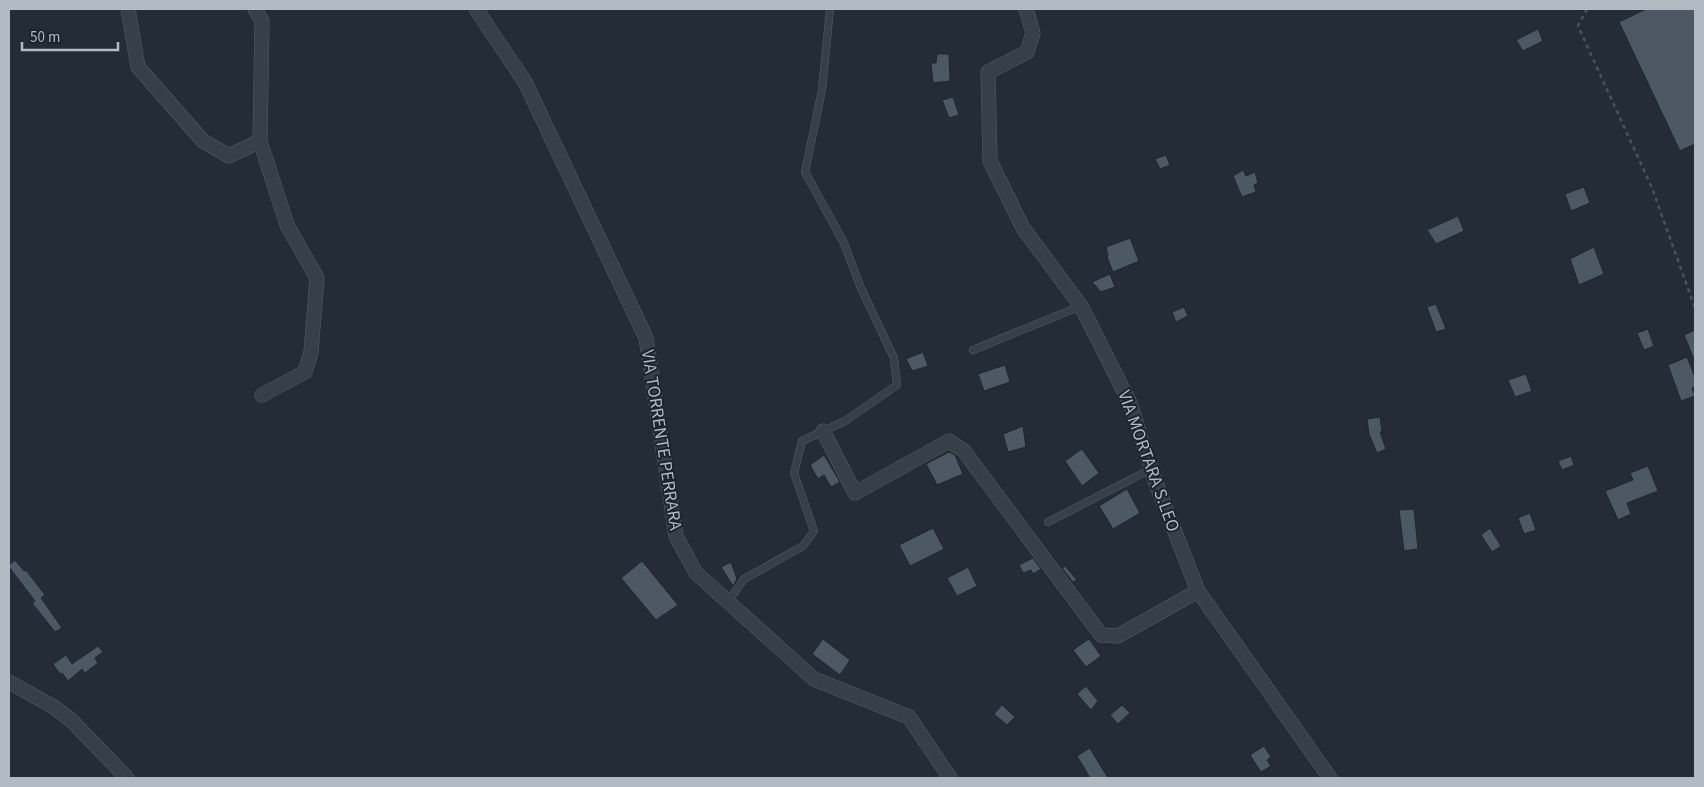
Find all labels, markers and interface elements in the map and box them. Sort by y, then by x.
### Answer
scale bar [22,20,119,52]
text: 50 m [30,27,60,48]
street label: VIA TORRENTE PERRARA [635,348,688,532]
street label: VIA MORTARA S.LEO [1111,387,1186,535]

